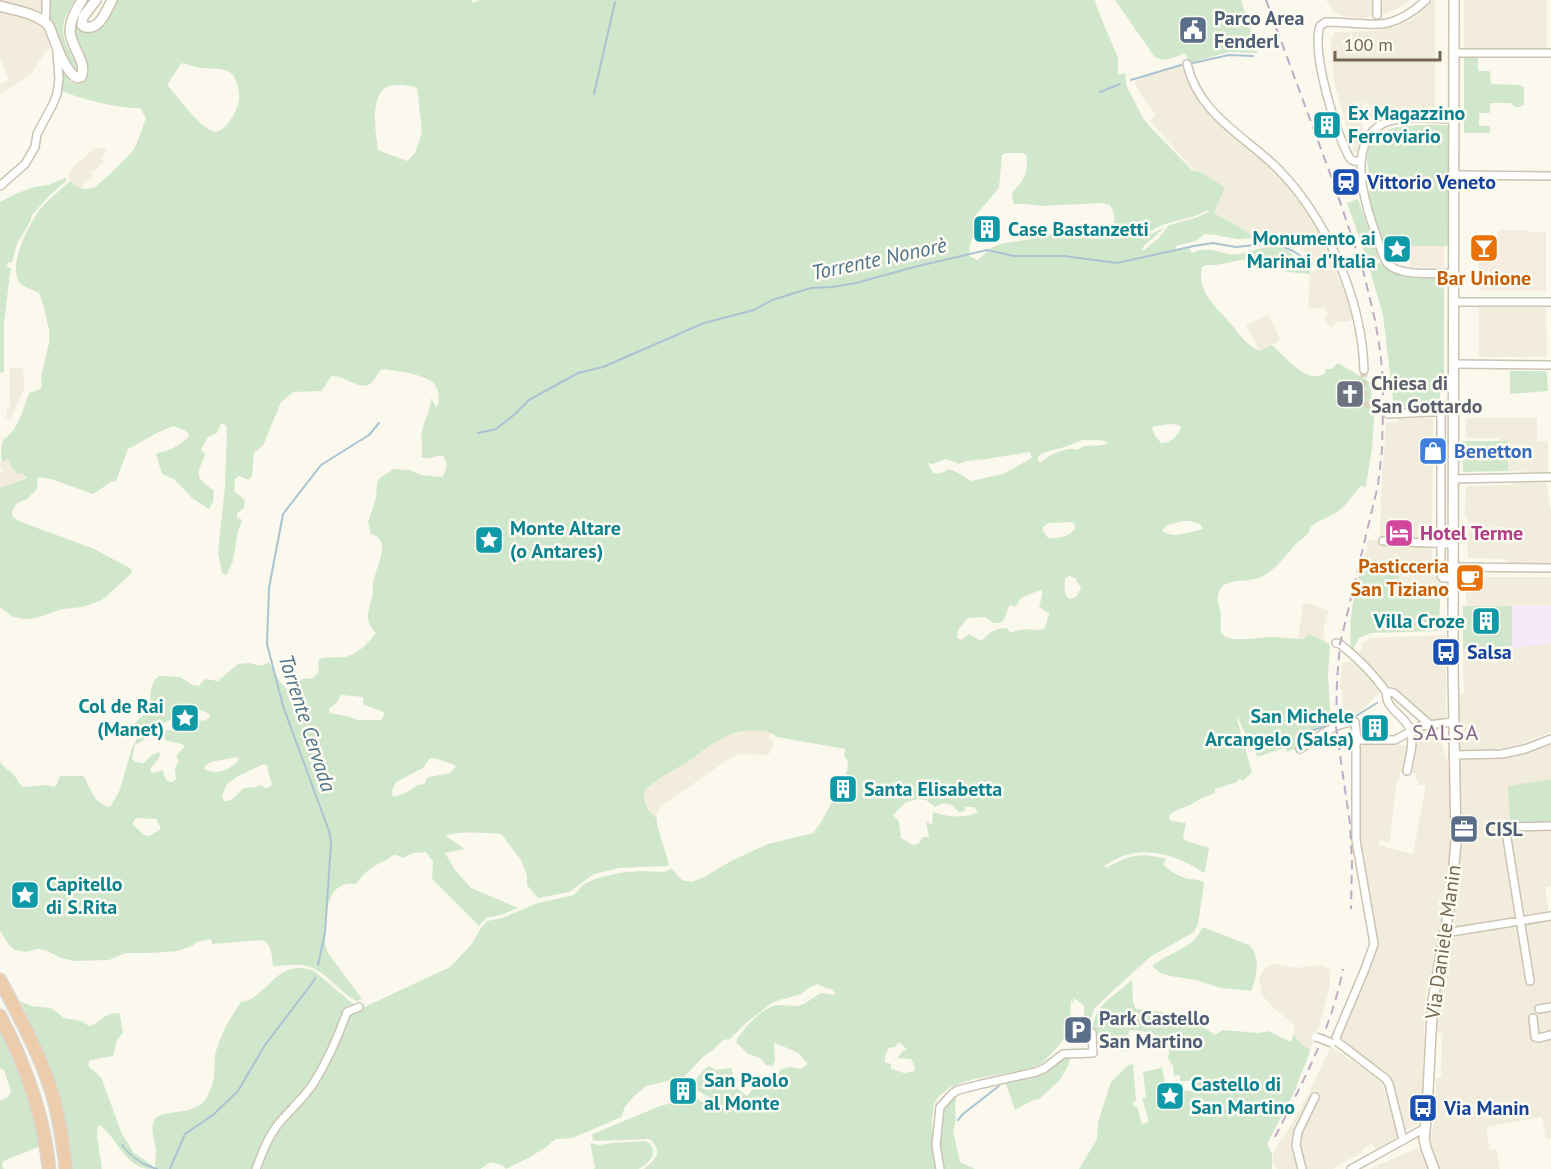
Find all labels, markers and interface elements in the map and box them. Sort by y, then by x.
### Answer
place label: Parco Area Fenderl [1214,5,1304,54]
public building icon: Parco Area Fenderl [1177,14,1209,46]
scale bar [1335,24,1440,62]
text: 100 m [1344,33,1393,56]
place label: Ex Magazzino Ferroviario [1348,100,1466,149]
building icon: Ex Magazzino Ferroviario [1311,109,1343,141]
station icon: Vittorio Veneto [1330,166,1362,198]
place label: Vittorio Veneto [1366,169,1496,195]
building icon: Case Bastanzetti [971,213,1003,245]
place label: Case Bastanzetti [1008,216,1149,242]
place label: Monumento ai Marinai d'Italia [1247,225,1376,274]
water label: Torrente Nonorè [809,231,949,286]
bar icon: Bar Unione [1468,232,1500,264]
place icon: Monumento ai Marinai d'Italia [1381,233,1413,265]
place label: Bar Unione [1437,265,1531,291]
place label: Chiesa di San Gottardo [1371,370,1483,419]
church icon: Chiesa di San Gottardo [1334,378,1366,410]
shop icon: Benetton [1417,435,1449,467]
place label: Benetton [1454,438,1532,464]
place label: Monte Altare (o Antares) [510,515,621,564]
hotel icon: Hotel Terme [1383,517,1415,549]
place label: Hotel Terme [1420,520,1523,546]
place icon: Monte Altare (o Antares) [473,524,505,556]
place label: Pasticceria San Tiziano [1350,553,1449,602]
cafe icon: Pasticceria San Tiziano [1454,562,1486,594]
building icon: Villa Croze [1470,605,1502,637]
place label: Villa Croze [1372,608,1465,634]
bus stop icon: Salsa [1430,636,1462,668]
place label: Salsa [1467,639,1512,665]
water label: Torrente Cervada [273,651,343,796]
place label: Col de Rai (Manet) [79,693,164,742]
place icon: Col de Rai (Manet) [169,702,201,734]
place label: San Michele Arcangelo (Salsa) [1205,703,1354,752]
building icon: San Michele Arcangelo (Salsa) [1359,712,1391,744]
district label: SALSA [1412,718,1480,746]
building icon: Santa Elisabetta [827,773,859,805]
place label: Santa Elisabetta [864,776,1002,802]
office icon: CISL [1448,813,1480,845]
place label: CISL [1485,816,1523,842]
street label: Via Daniele Manin [1419,863,1467,1022]
place label: Capitello di S.Rita [46,871,123,920]
place icon: Capitello di S.Rita [9,879,41,911]
place label: Park Castello San Martino [1099,1005,1210,1054]
parking icon: Park Castello San Martino [1062,1014,1094,1046]
place label: San Paolo al Monte [704,1067,789,1116]
place label: Castello di San Martino [1191,1071,1295,1120]
building icon: San Paolo al Monte [667,1075,699,1107]
place icon: Castello di San Martino [1154,1080,1186,1112]
bus stop icon: Via Manin [1407,1092,1439,1124]
place label: Via Manin [1443,1095,1530,1121]

